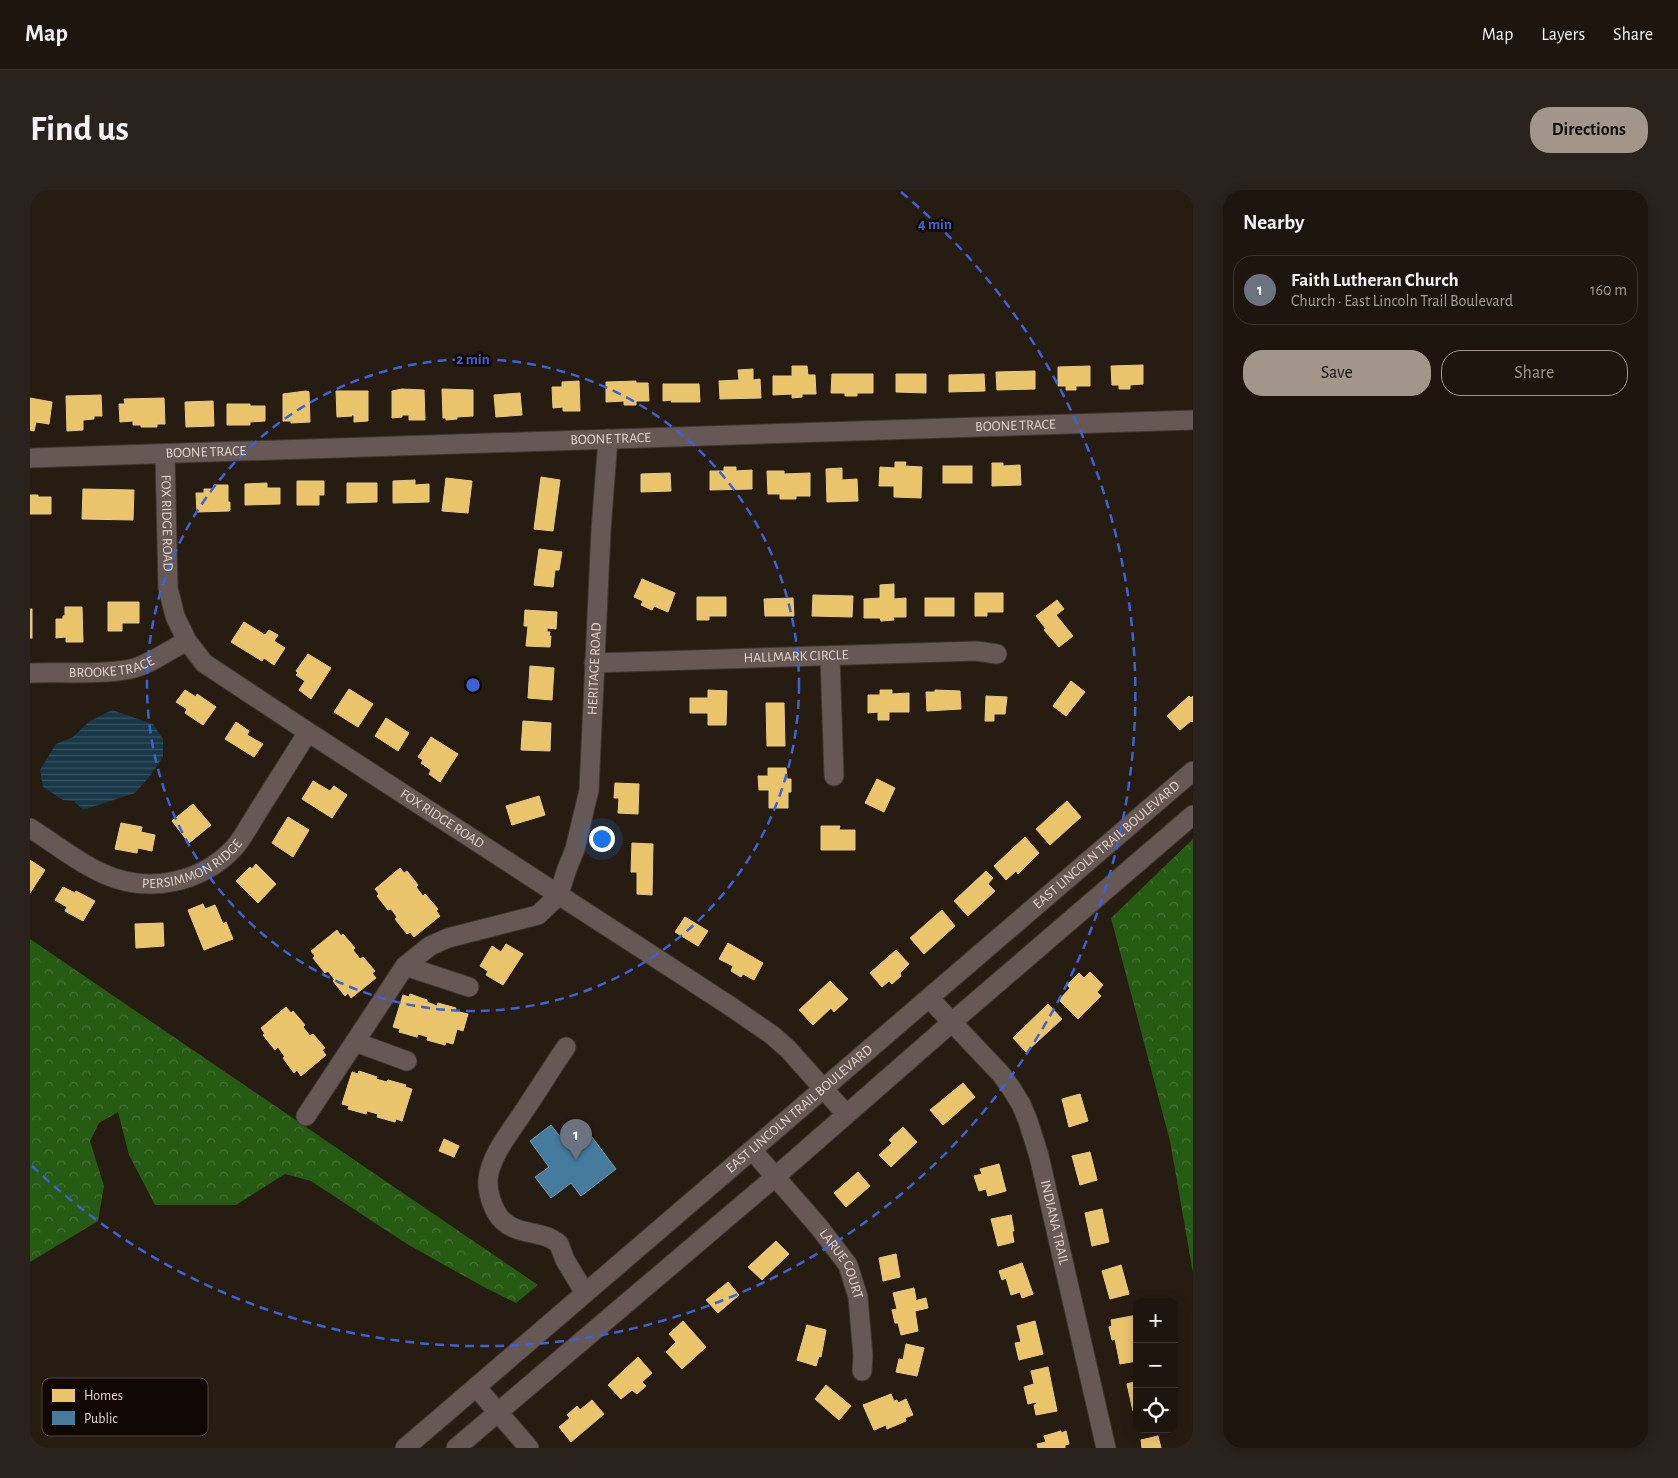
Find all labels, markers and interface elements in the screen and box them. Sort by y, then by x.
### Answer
text: Map [25,22,68,46]
text: Map [1482,26,1513,44]
text: Layers [1541,26,1585,44]
text: Share [1613,26,1653,44]
button: Directions [1530,107,1648,153]
text: Find us [30,112,129,147]
text: Nearby [1243,212,1304,233]
text: 4 min [918,217,952,232]
text: Faith Lutheran Church [1291,271,1459,290]
text: 1 [1257,282,1263,298]
text: 160 m [1590,282,1627,298]
text: Church · East Lincoln Trail Boulevard [1291,293,1513,309]
button: Save [1243,350,1431,396]
button: Share [1441,350,1628,396]
text: 2 min [456,352,490,367]
street label: BOONE TRACE [975,417,1056,434]
street label: BOONE TRACE [570,431,651,447]
street label: BOONE TRACE [165,444,247,461]
street label: FOX RIDGE ROAD [158,474,175,572]
street label: HERITAGE ROAD [585,622,604,715]
street label: HALLMARK CIRCLE [743,648,849,665]
street label: BROOKE TRACE [69,654,157,680]
centre of rings [464,676,482,694]
street label: EAST LINCOLN TRAIL BOULEVARD [1031,779,1183,912]
street label: FOX RIDGE ROAD [398,787,486,851]
your location [589,826,615,852]
street label: PERSIMMON RIDGE [142,837,245,891]
street label: EAST LINCOLN TRAIL BOULEVARD [724,1043,875,1176]
pin: 1 [560,1119,592,1160]
street label: INDIANA TRAIL [1038,1179,1071,1266]
street label: LARUE COURT [816,1227,865,1301]
map controls [1133,1298,1178,1433]
button: + [1133,1298,1178,1343]
button: − [1133,1343,1178,1388]
legend [42,1378,208,1436]
button: locate [1133,1388,1178,1433]
text: Homes [84,1389,123,1403]
text: Public [84,1412,118,1426]

